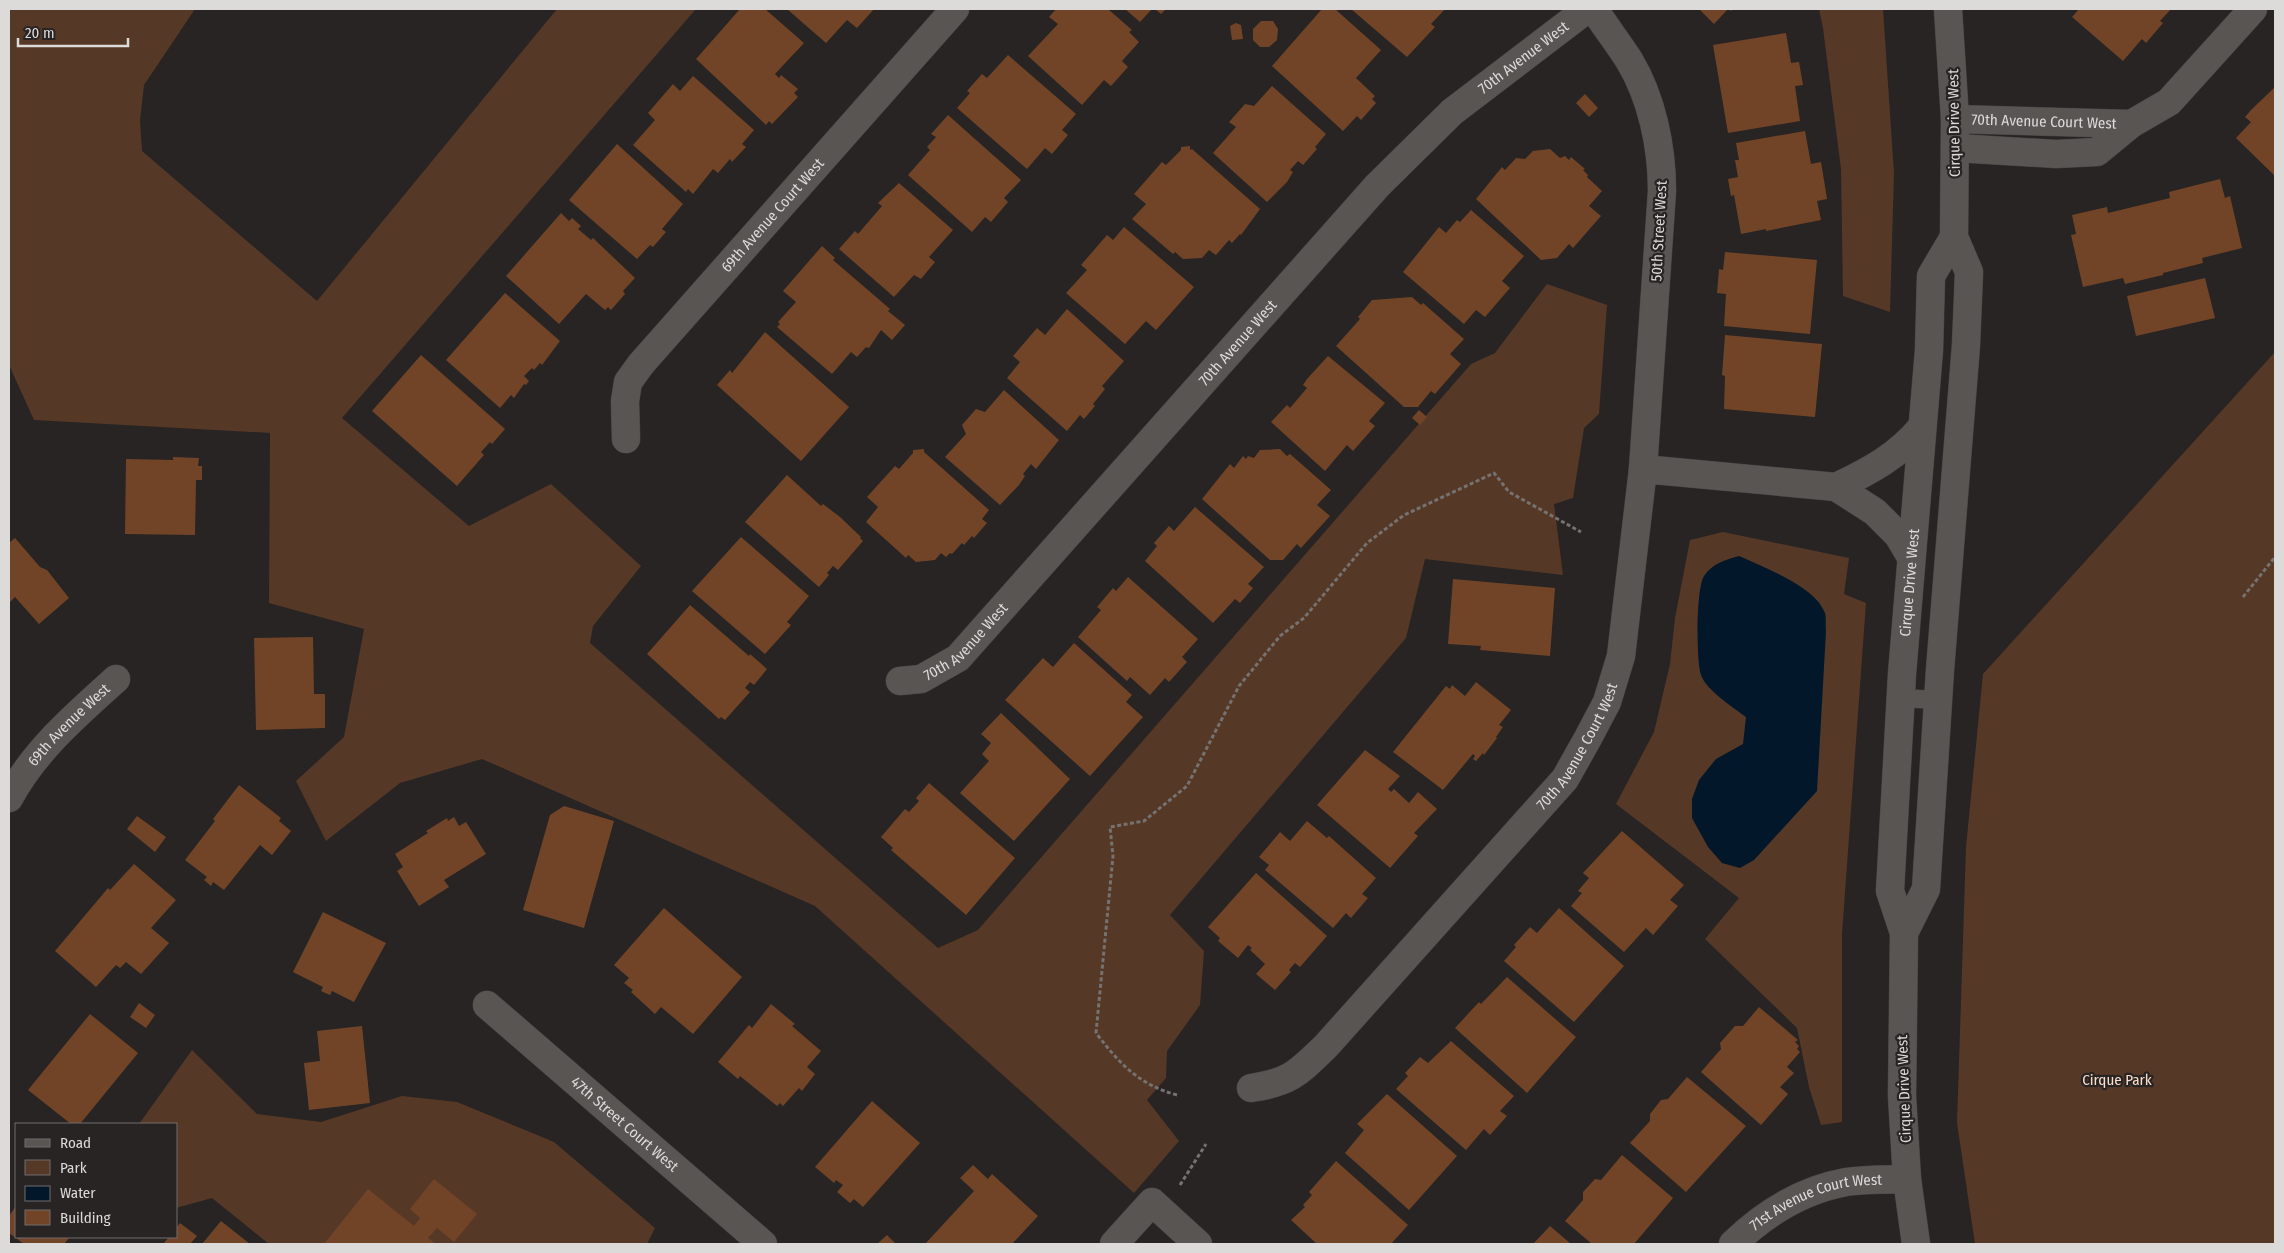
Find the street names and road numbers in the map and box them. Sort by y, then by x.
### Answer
street label: 70th Avenue West [1475,17,1572,98]
street label: Cirque Drive West [1944,69,1964,177]
street label: 70th Avenue Court West [1971,110,2117,133]
street label: 69th Avenue Court West [717,155,828,276]
street label: 50th Street West [1647,180,1671,282]
street label: 70th Avenue West [1195,296,1281,389]
street label: Cirque Drive West [1896,528,1923,637]
street label: 70th Avenue West [921,599,1012,685]
street label: 69th Avenue West [24,680,114,770]
street label: 70th Avenue Court West [1533,681,1621,813]
street label: Cirque Drive West [1893,1035,1915,1143]
street label: 47th Street Court West [567,1073,682,1176]
street label: 71st Avenue Court West [1746,1171,1882,1234]

